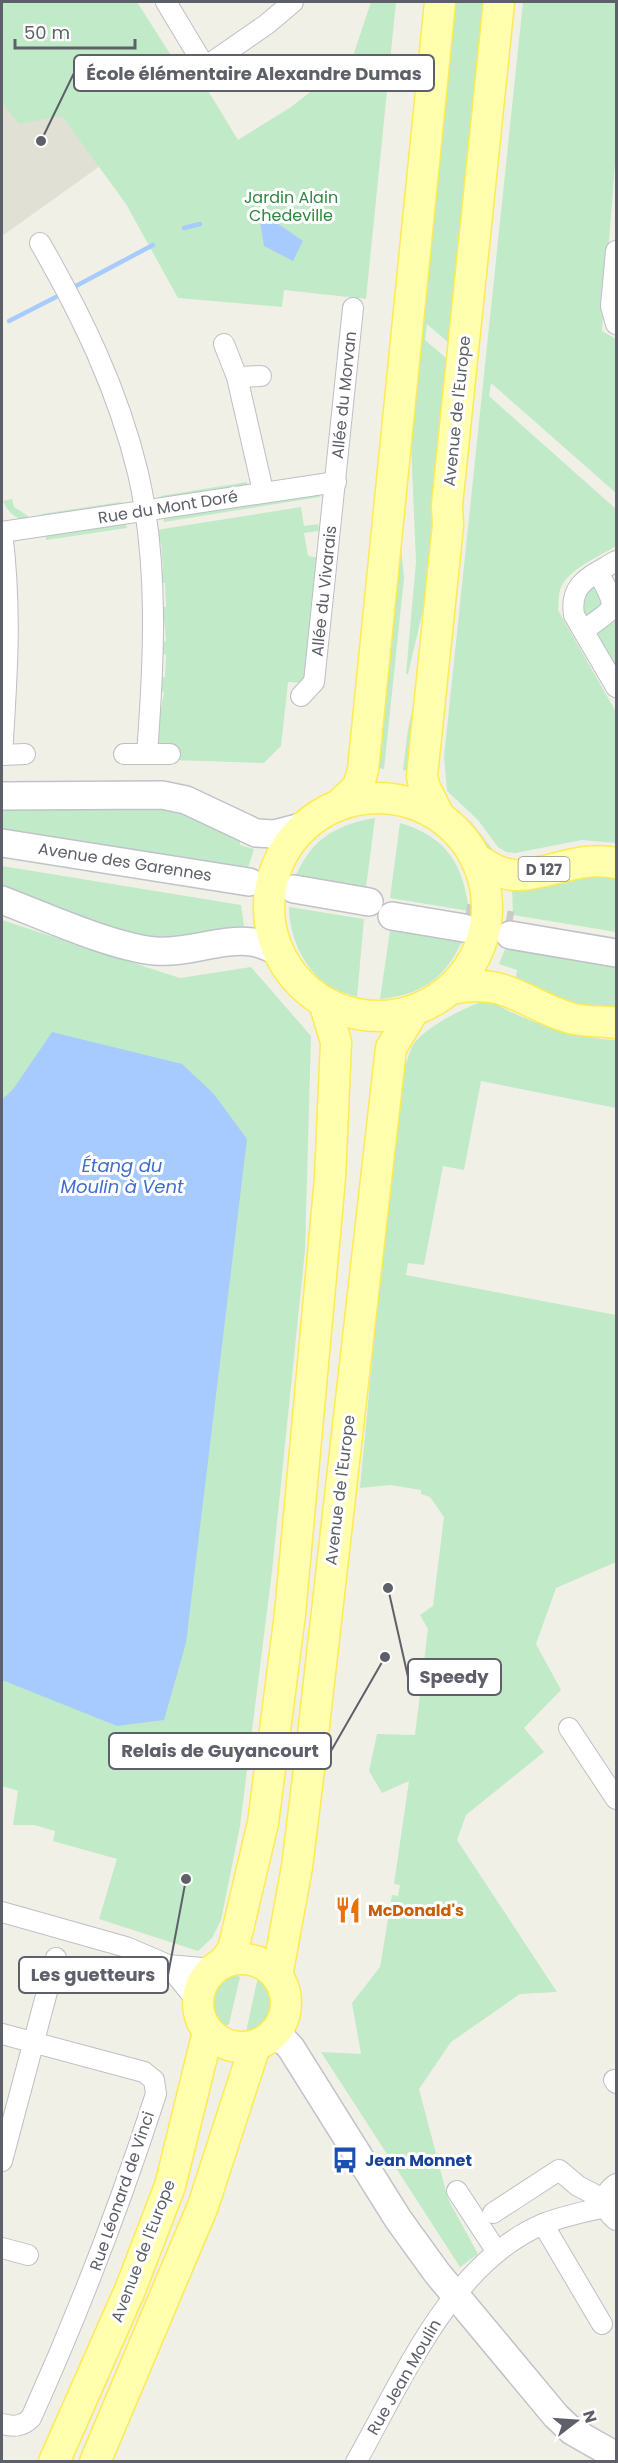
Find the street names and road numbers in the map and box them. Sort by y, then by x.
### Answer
street label: Allée du Morvan [326,330,362,460]
street label: Avenue de l'Europe [438,335,476,487]
street label: Rue du Mont Doré [96,485,240,529]
street label: Allée du Vivarais [306,524,342,658]
street label: Avenue des Garennes [36,837,214,887]
road number: D 127 [518,857,570,881]
street label: Avenue de l'Europe [319,1413,361,1566]
street label: Rue Léonard de Vinci [84,2108,160,2274]
street label: Avenue de l'Europe [105,2176,181,2326]
street label: Rue Jean Moulin [361,2315,447,2439]

